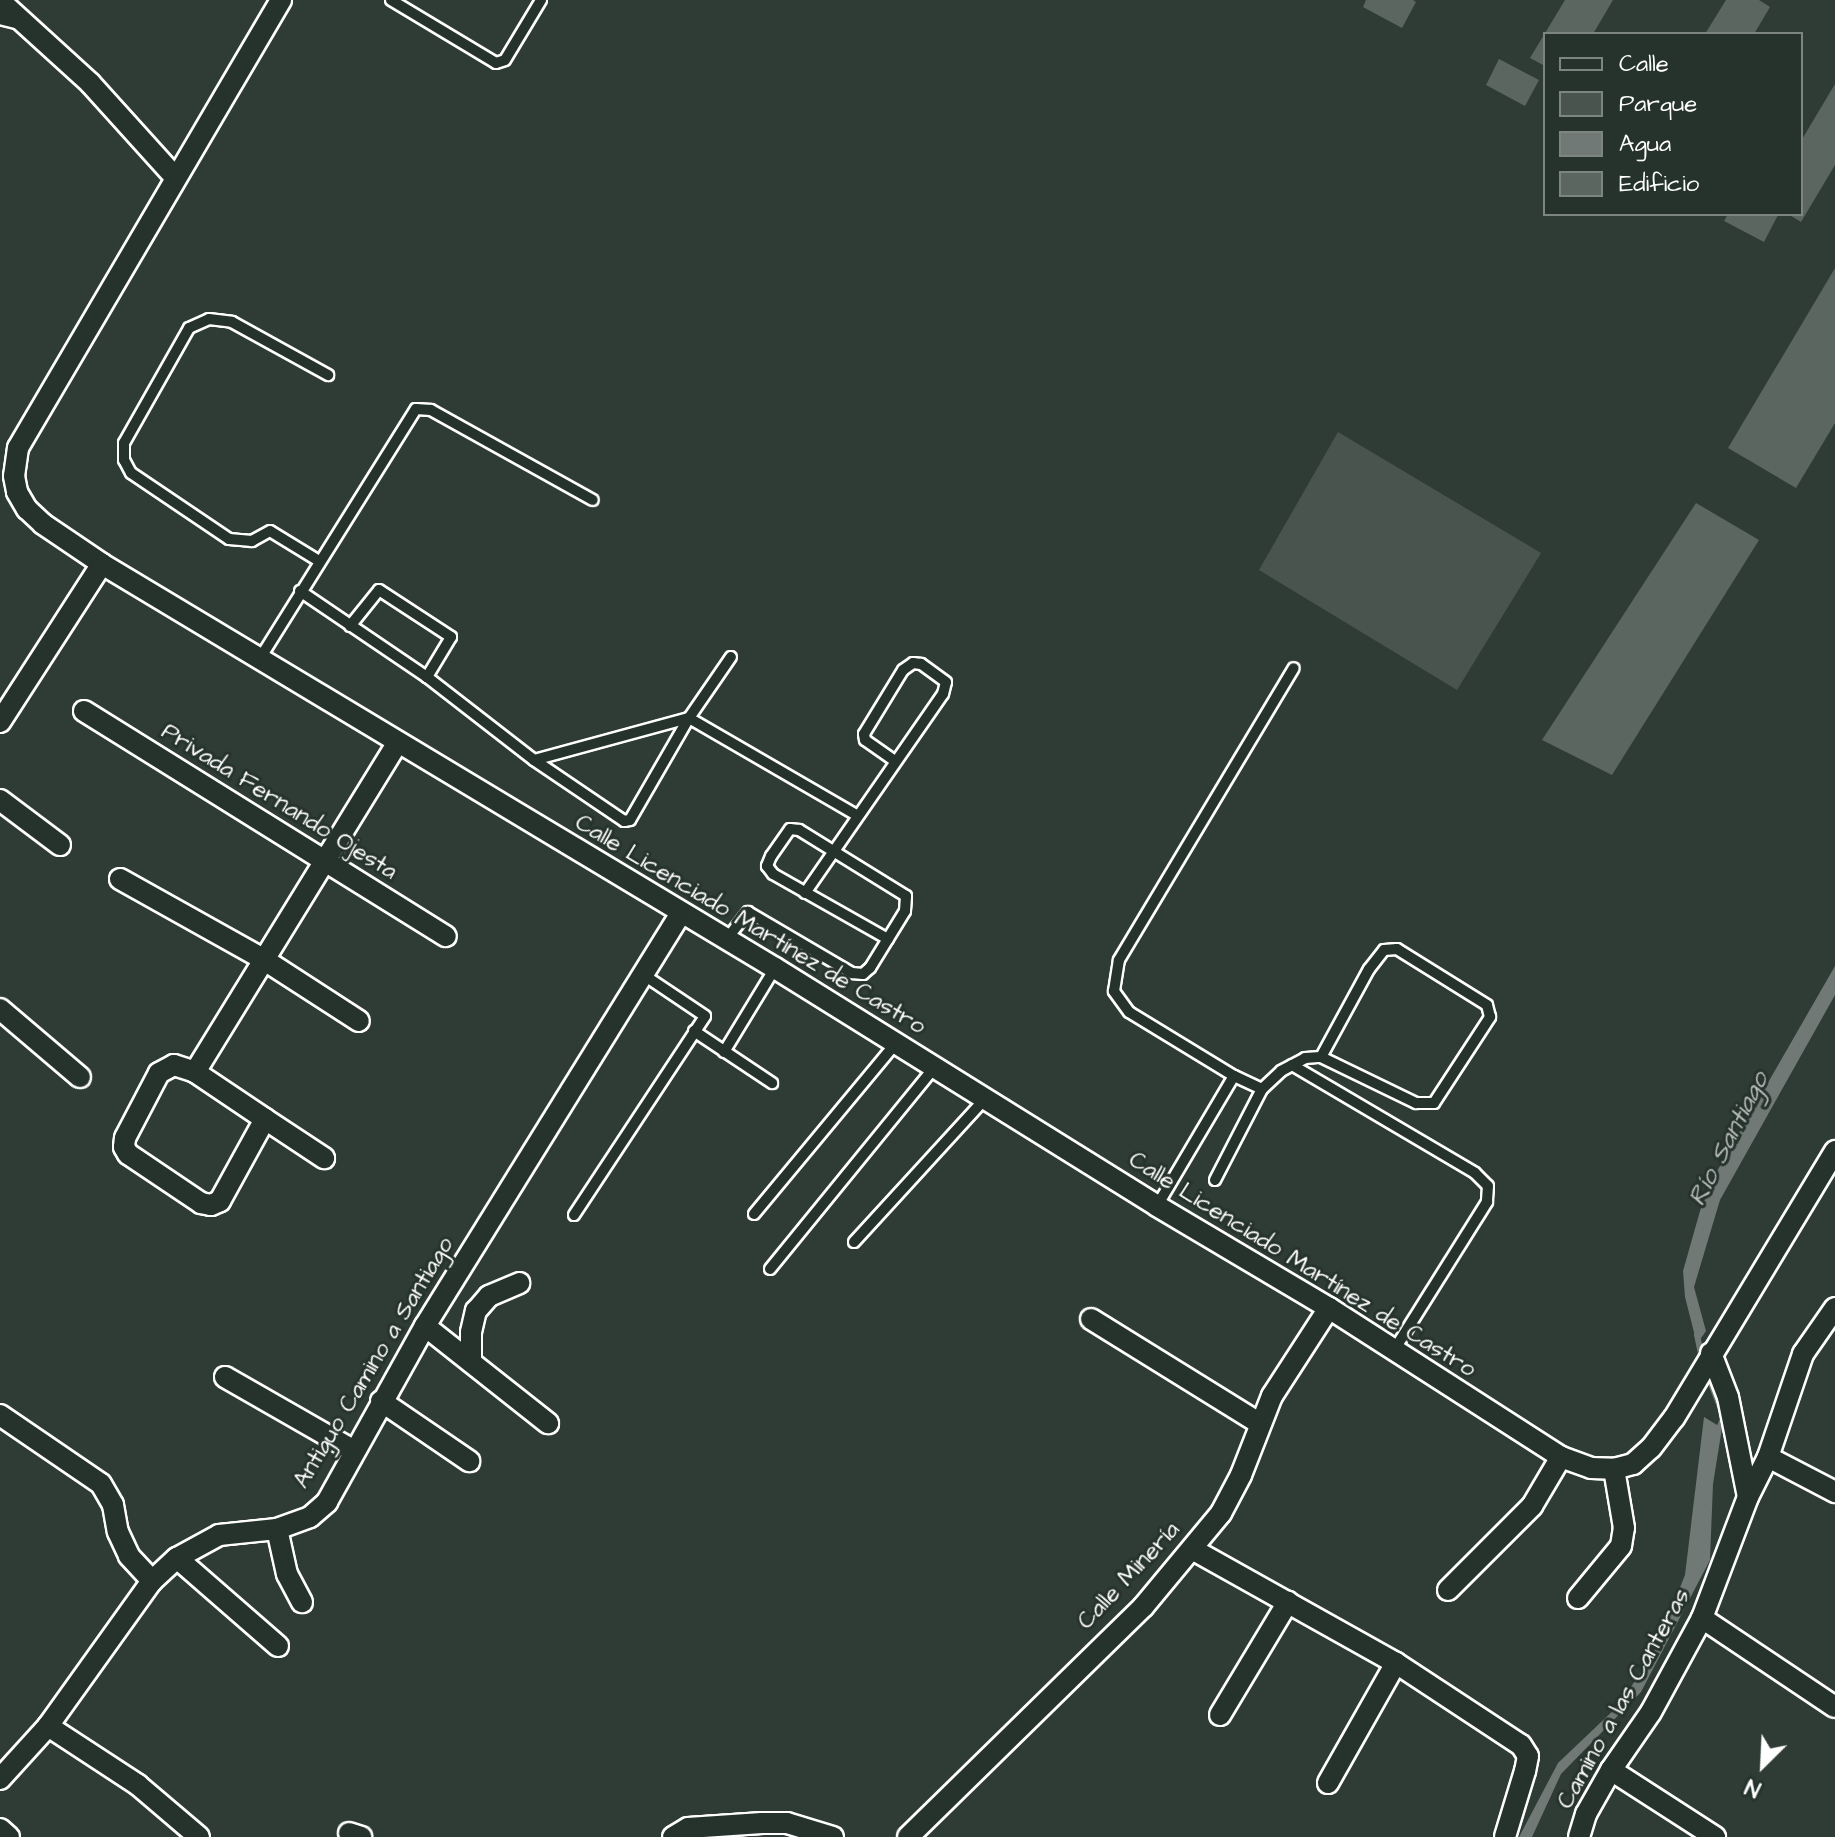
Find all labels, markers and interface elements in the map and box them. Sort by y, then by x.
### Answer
legend [1543,32,1803,216]
text: Calle [1619,47,1669,81]
text: Parque [1619,87,1697,121]
text: Agua [1619,127,1671,161]
text: Edificio [1619,167,1699,201]
street label: Privada Fernando Ojesta [156,718,402,886]
street label: Calle Licenciado Martínez de Castro [569,809,931,1041]
water label: Río Santiago [1682,1067,1776,1211]
street label: Calle Licenciado Martínez de Castro [1123,1146,1481,1384]
street label: Antiguo Camino a Santiago [288,1232,460,1494]
street label: Calle Minería [1072,1516,1186,1636]
street label: Camino a las Canteras [1551,1584,1697,1814]
north arrow [1723,1725,1803,1805]
text: N [1740,1770,1766,1804]

